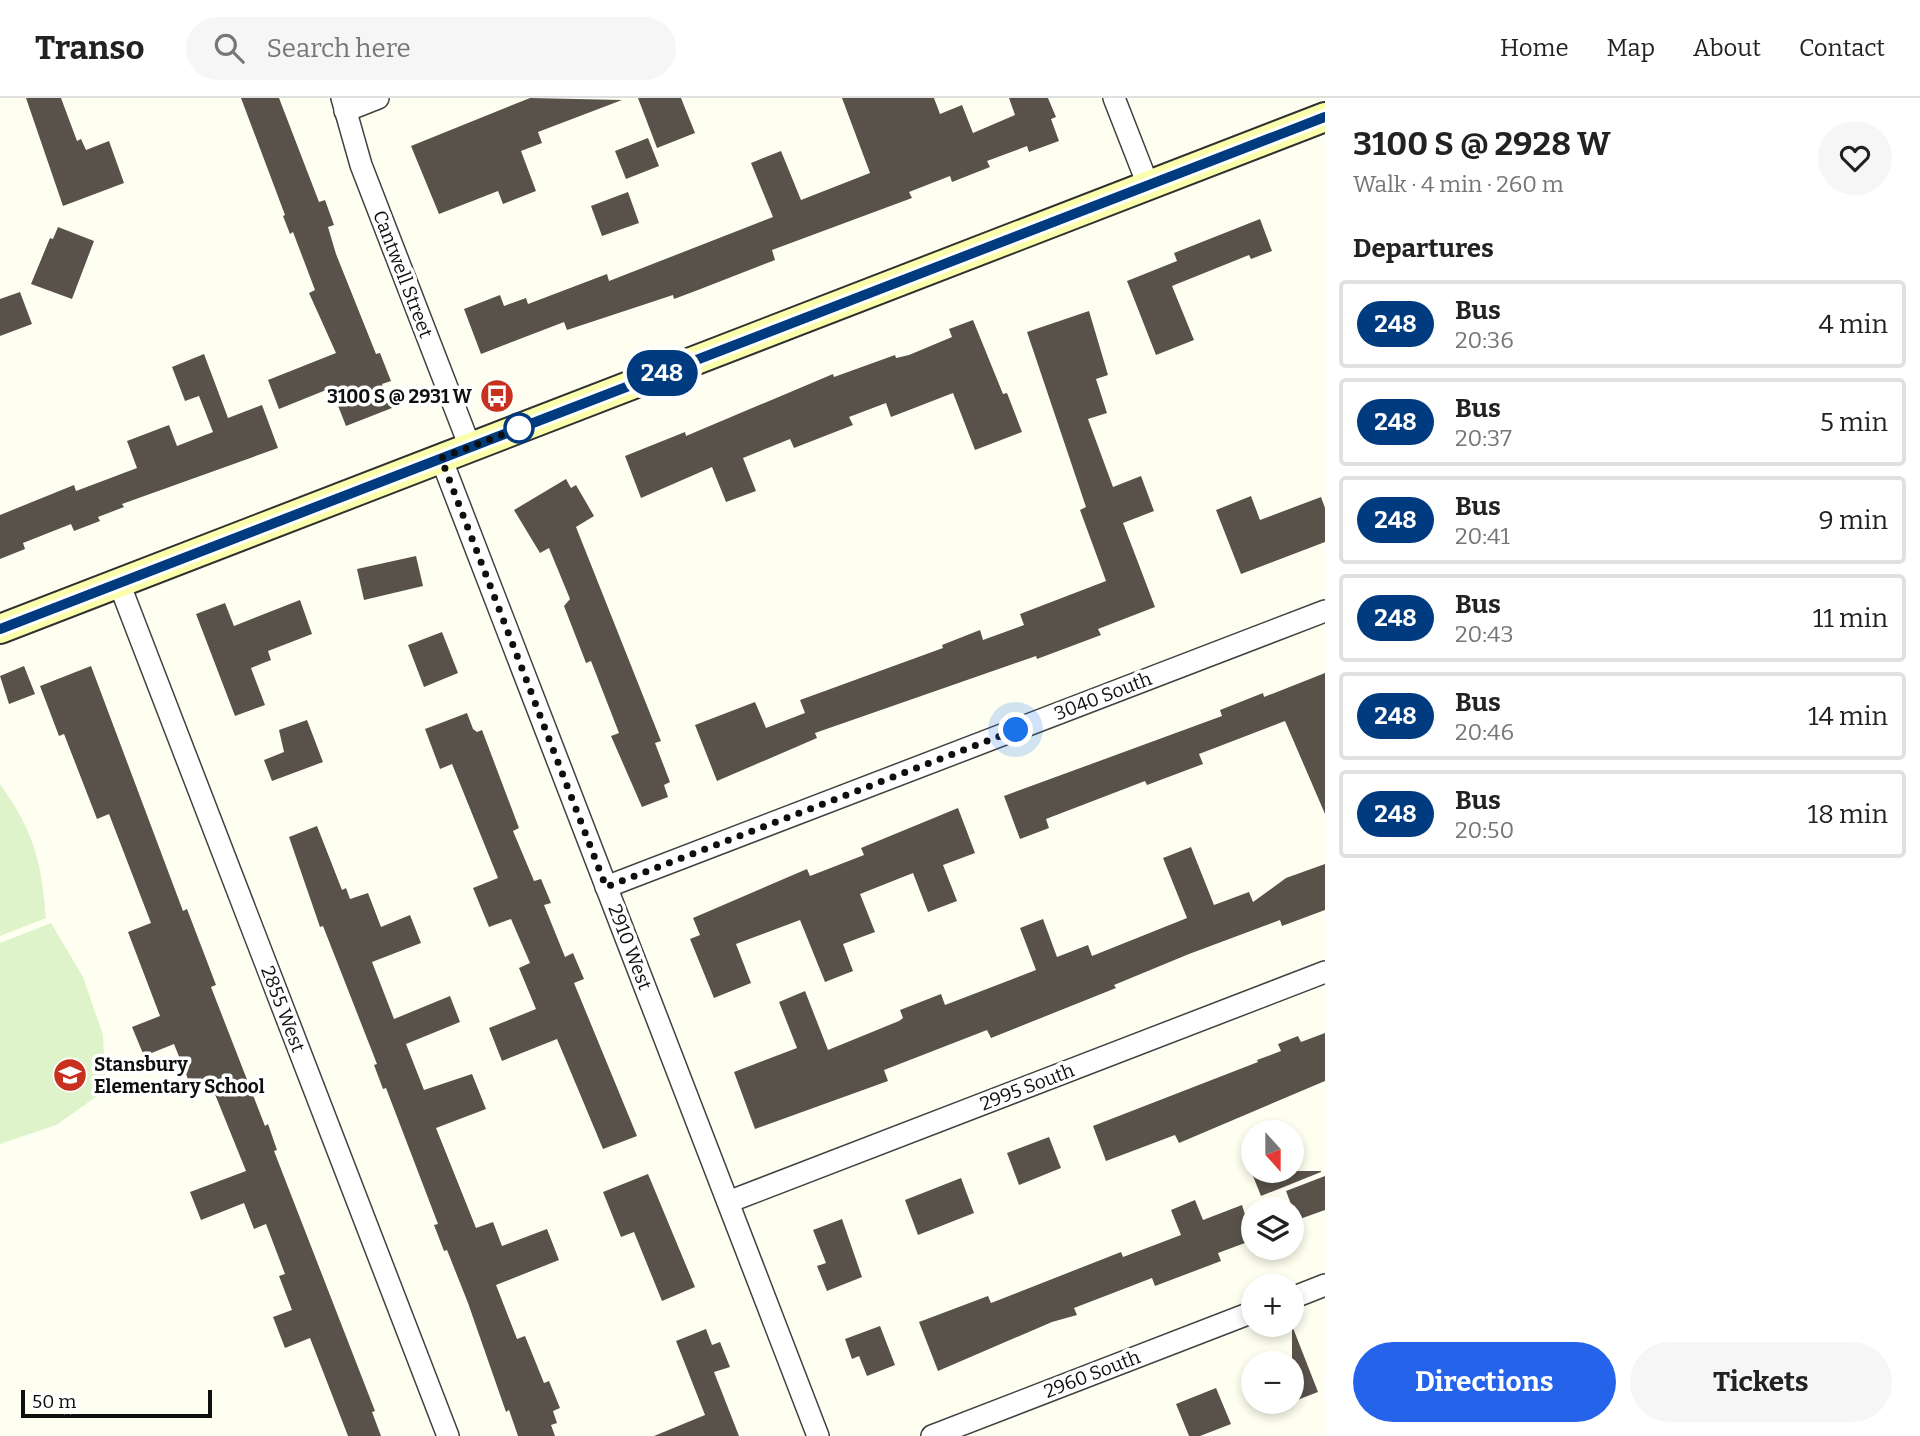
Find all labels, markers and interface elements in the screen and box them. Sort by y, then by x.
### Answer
search box [186,17,676,80]
text: Transo [35,28,144,68]
icon: search [210,29,248,67]
text: Search here [266,33,411,64]
text: Home [1500,34,1569,62]
text: Map [1607,34,1655,62]
text: About [1693,34,1761,62]
text: Contact [1799,34,1885,62]
button: heart [1818,121,1892,195]
text: 3100 S @ 2928 W [1353,124,1611,164]
text: Walk · 4 min · 260 m [1353,170,1564,198]
street label: Cantwell Street [368,207,438,341]
text: Departures [1353,233,1494,264]
text: Bus [1455,295,1501,326]
text: 4 min [1819,309,1888,340]
text: 248 [1374,310,1417,338]
text: 20:36 [1455,326,1514,354]
line badge: 248 [622,350,702,396]
text: 248 [641,359,683,387]
bus stop icon: 3100 S @ 2931 W [478,377,516,415]
place label: 3100 S @ 2931 W [327,385,473,408]
text: Bus [1455,393,1501,424]
text: 5 min [1820,407,1888,438]
text: 248 [1374,408,1417,436]
unlabelled marker [504,413,534,443]
text: 20:37 [1455,424,1512,452]
text: Bus [1455,491,1501,522]
text: 9 min [1819,505,1888,536]
text: 248 [1374,506,1417,534]
text: 20:41 [1455,522,1510,550]
text: Bus [1455,589,1501,620]
text: 11 min [1813,603,1888,634]
text: 248 [1374,604,1417,632]
text: 20:43 [1455,620,1514,648]
street label: 3040 South [1051,667,1155,725]
text: Bus [1455,687,1501,718]
text: 14 min [1808,701,1888,732]
text: 248 [1374,702,1417,730]
your location [998,712,1033,747]
text: 20:46 [1455,718,1514,746]
text: Bus [1455,785,1501,816]
text: 18 min [1808,799,1888,830]
text: 248 [1374,800,1417,828]
text: 20:50 [1455,816,1514,844]
street label: 2910 West [603,901,657,993]
street label: 2855 West [256,963,310,1055]
place label: Stansbury Elementary School [94,1053,265,1098]
school or university icon: Stansbury Elementary School [51,1056,89,1094]
street label: 2995 South [977,1058,1077,1115]
north arrow [1241,1120,1304,1183]
map controls [1241,1120,1304,1414]
button: layers [1241,1197,1304,1260]
button: + [1241,1274,1304,1337]
button: Directions [1353,1342,1616,1422]
button: Tickets [1630,1342,1892,1422]
street label: 2960 South [1041,1345,1143,1403]
button: − [1241,1351,1304,1414]
scale bar [21,1387,212,1419]
text: 50 m [32,1390,76,1413]

